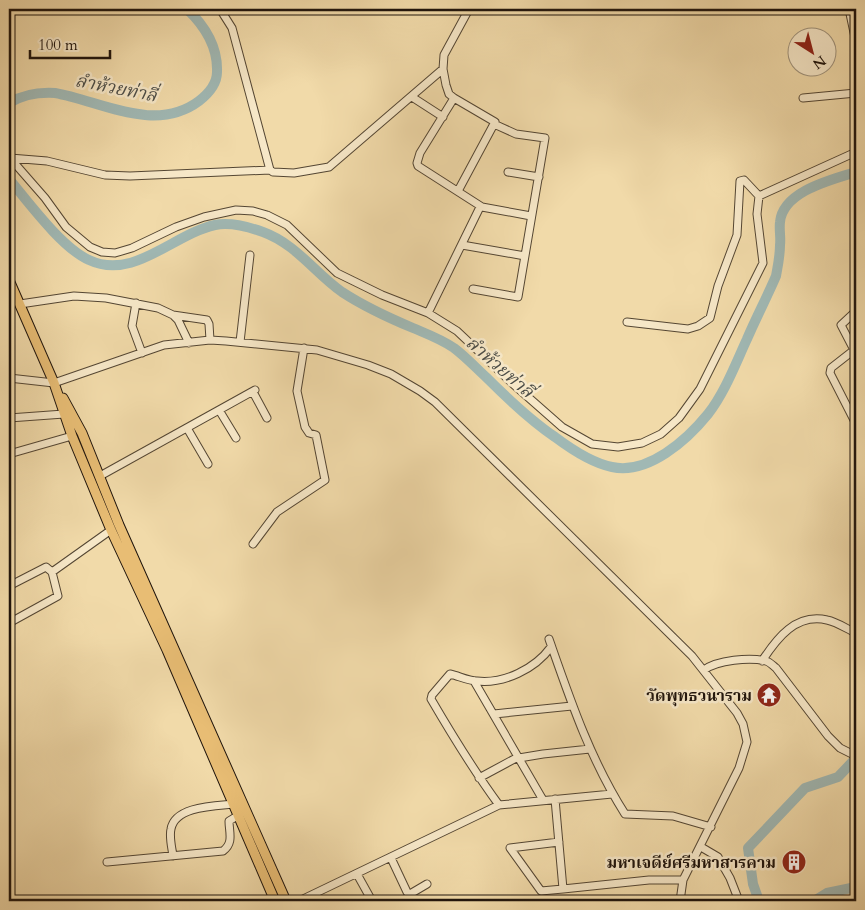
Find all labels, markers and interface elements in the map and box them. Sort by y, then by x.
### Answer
scale bar [30,28,110,60]
north arrow [788,28,838,78]
text: 100 m [38,35,78,55]
text: N [809,51,830,73]
water label: ลำห้วยท่าลี่ [73,66,163,109]
water label: ลำห้วยท่าลี่ [460,329,543,406]
temple icon: วัดพุทธวนาราม [756,682,782,708]
place label: วัดพุทธวนาราม [646,685,752,707]
building icon: มหาเจดีย์ศรีมหาสารคาม [781,849,807,875]
place label: มหาเจดีย์ศรีมหาสารคาม [606,852,776,874]

